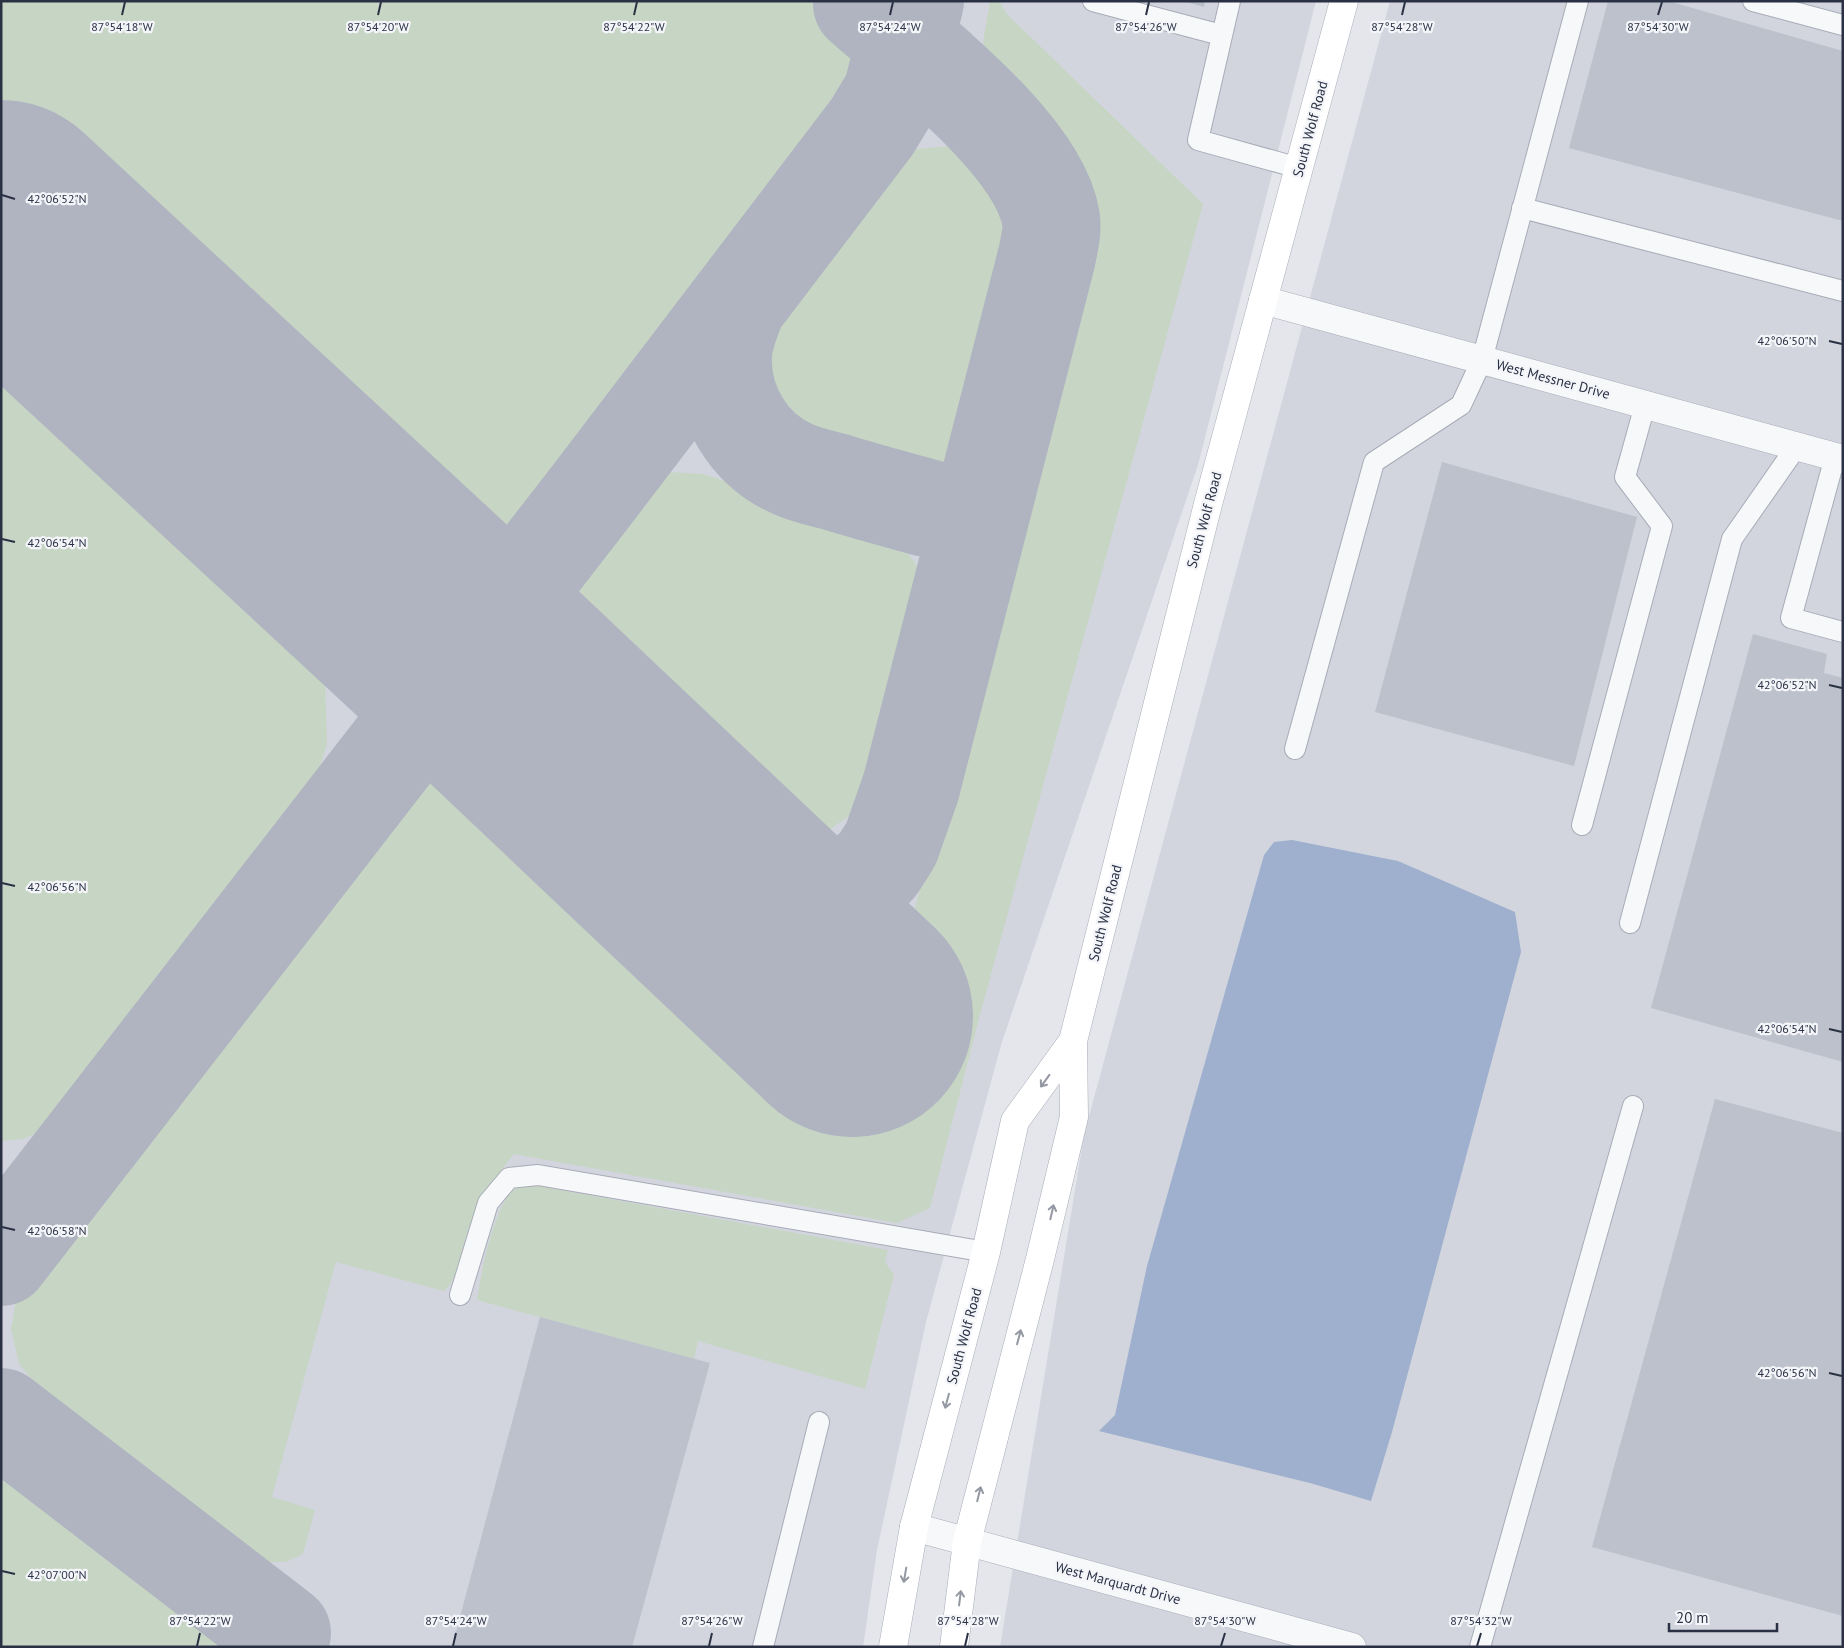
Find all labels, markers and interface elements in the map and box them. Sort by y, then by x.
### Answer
text: 87°54'18"W [91,19,153,34]
text: 87°54'20"W [347,19,409,34]
text: 87°54'22"W [603,19,665,34]
text: 87°54'24"W [859,19,921,34]
text: 87°54'26"W [1115,19,1177,34]
text: 87°54'28"W [1371,19,1433,34]
text: 87°54'30"W [1627,19,1689,34]
street label: South Wolf Road [1289,79,1331,179]
text: 42°06'52"N [27,191,87,206]
text: 42°06'50"N [1757,333,1817,348]
street label: West Messner Drive [1494,355,1612,403]
street label: South Wolf Road [1183,470,1225,570]
text: 42°06'54"N [27,535,87,550]
text: 42°06'52"N [1757,677,1817,692]
street label: South Wolf Road [1084,863,1126,963]
text: 42°06'56"N [27,879,87,894]
text: 42°06'54"N [1757,1021,1817,1036]
one-way arrow [1040,1073,1050,1087]
one-way arrow [1048,1204,1057,1220]
text: 42°06'58"N [27,1223,87,1238]
street label: South Wolf Road [943,1286,985,1386]
one-way arrow [1015,1329,1024,1345]
text: 42°06'56"N [1757,1365,1817,1380]
one-way arrow [942,1392,951,1408]
one-way arrow [975,1487,984,1503]
street label: West Marquardt Drive [1053,1558,1183,1608]
text: 42°07'00"N [27,1567,87,1582]
one-way arrow [900,1567,910,1583]
one-way arrow [955,1591,965,1607]
scale bar [1669,1600,1776,1632]
text: 20 m [1676,1608,1709,1627]
text: 87°54'22"W [169,1613,231,1628]
text: 87°54'24"W [425,1613,487,1628]
text: 87°54'26"W [681,1613,743,1628]
text: 87°54'28"W [937,1613,999,1628]
text: 87°54'30"W [1194,1613,1256,1628]
text: 87°54'32"W [1450,1613,1512,1628]

